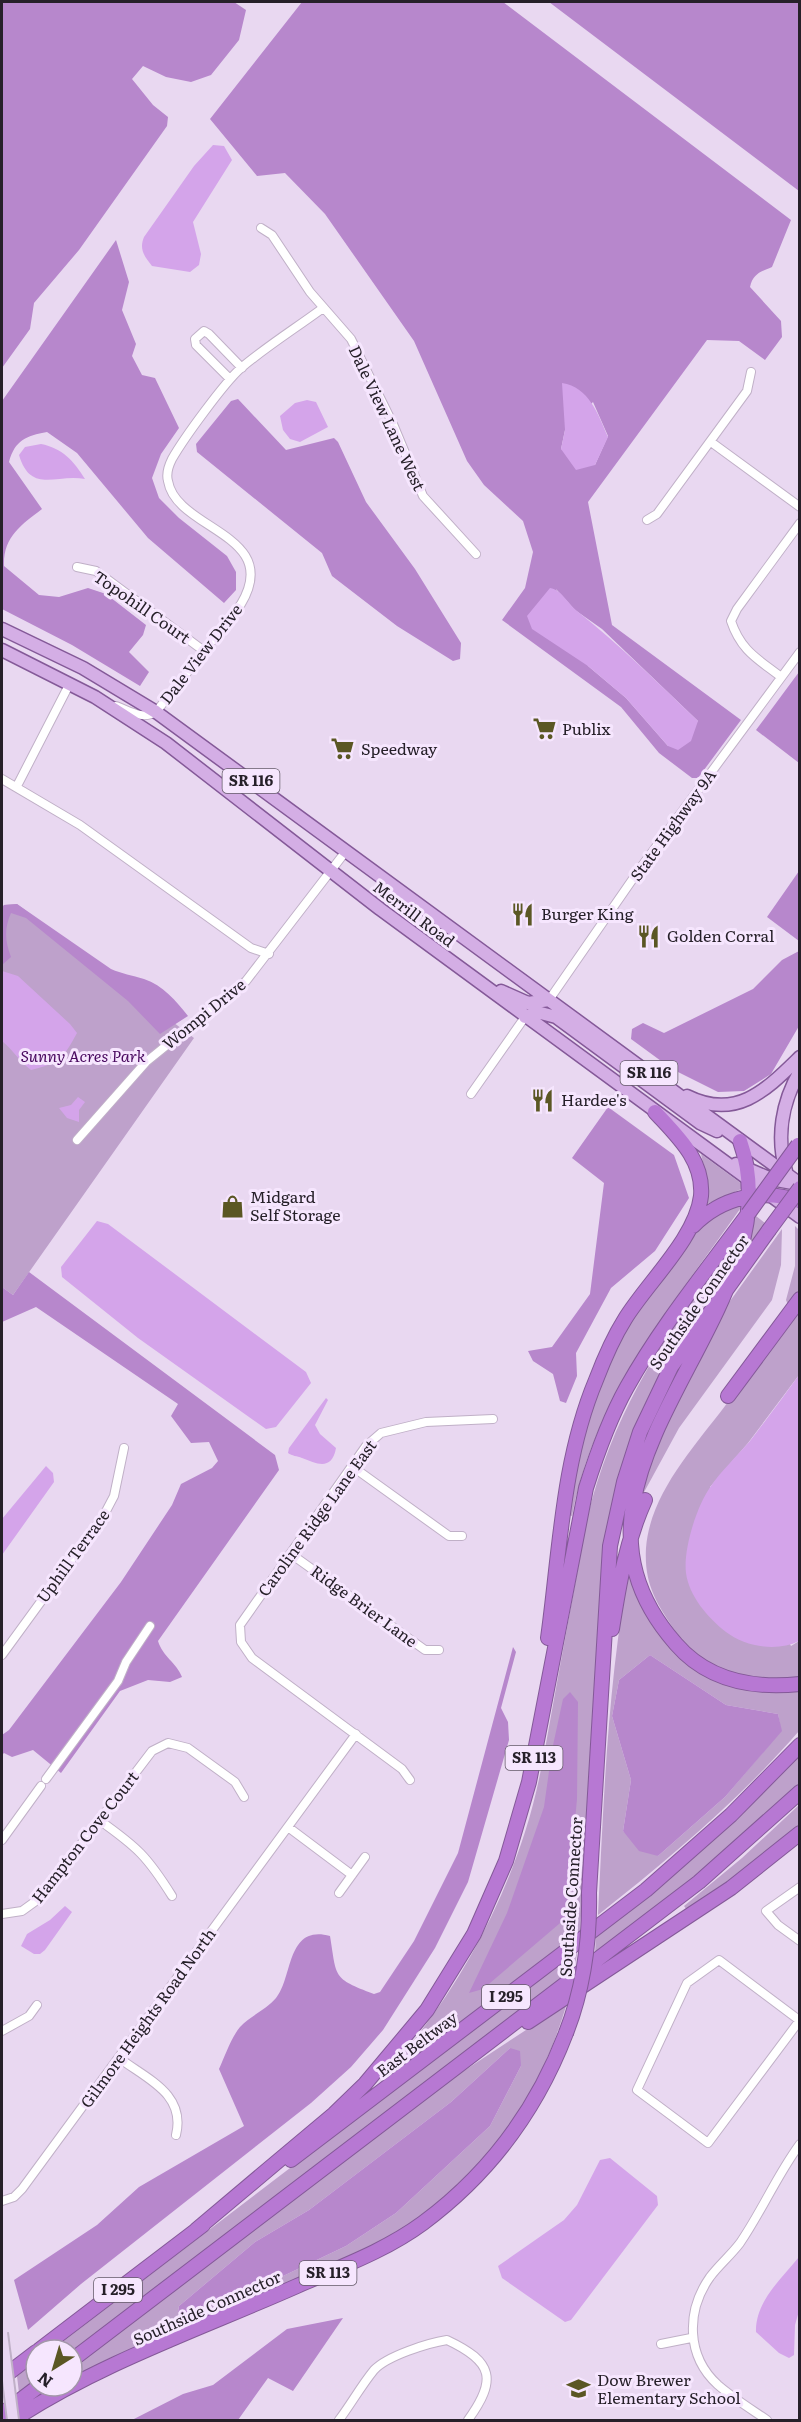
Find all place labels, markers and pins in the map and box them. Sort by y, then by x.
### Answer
supermarket icon: Publix [531,716,557,742]
place label: Publix [562,716,612,740]
supermarket icon: Speedway [330,736,356,762]
place label: Speedway [361,736,438,760]
restaurant icon: Burger King [510,901,536,927]
place label: Burger King [541,901,634,925]
restaurant icon: Golden Corral [636,923,662,949]
place label: Golden Corral [667,923,774,947]
restaurant icon: Hardee's [530,1087,556,1113]
place label: Hardee's [561,1087,627,1111]
place label: Midgard Self Storage [250,1184,341,1226]
shop icon: Midgard Self Storage [219,1193,245,1219]
place label: Dow Brewer Elementary School [597,2367,741,2409]
school or university icon: Dow Brewer Elementary School [566,2376,592,2402]

